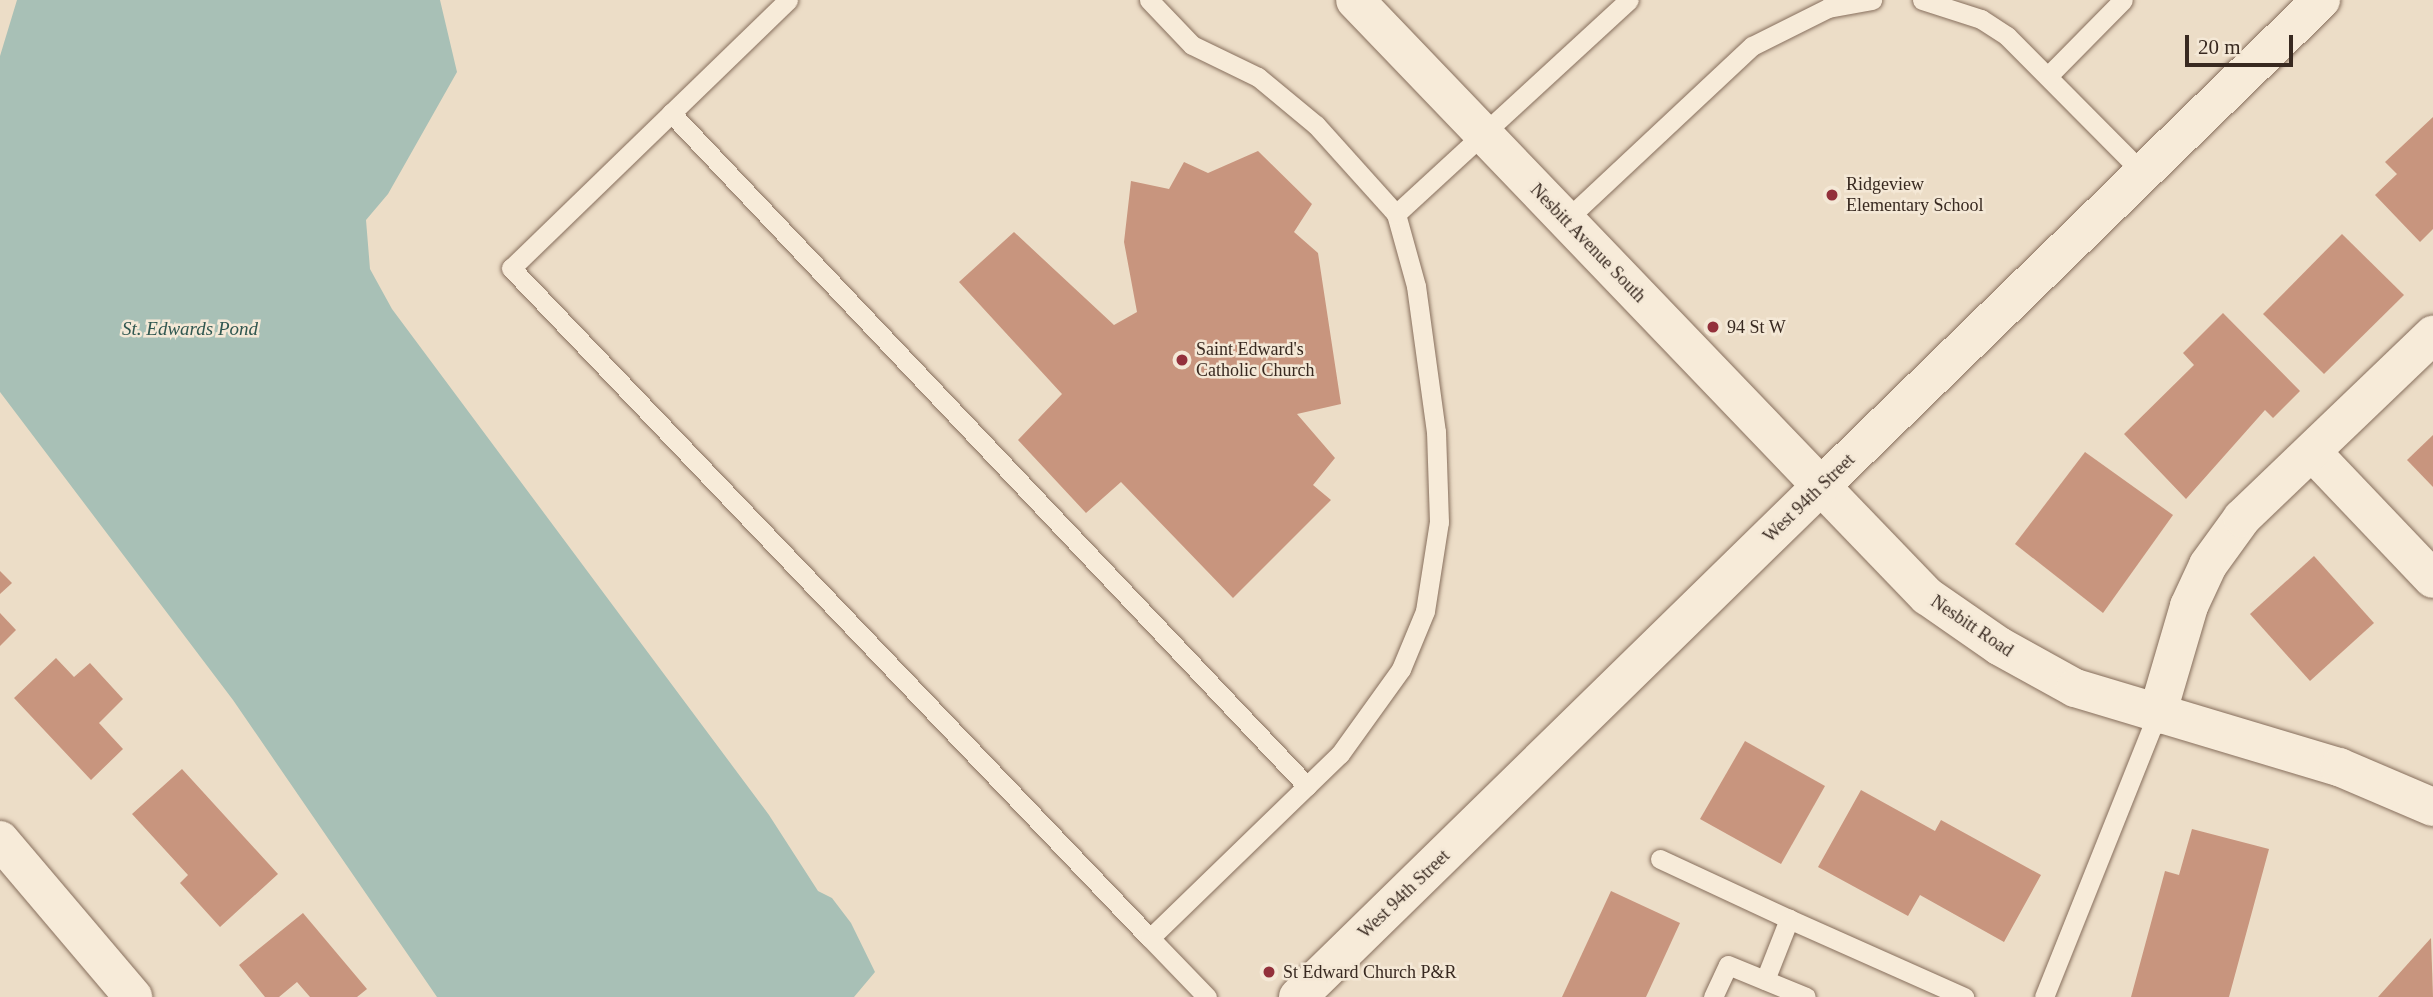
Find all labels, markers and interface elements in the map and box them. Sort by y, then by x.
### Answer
scale bar [2188,21,2296,65]
text: 20 m [2198,35,2241,59]
place label: Ridgeview Elementary School [1846,174,1983,216]
street label: Nesbitt Avenue South [1525,179,1651,307]
marker: Ridgeview Elementary School [1824,187,1840,203]
place label: 94 St W [1727,316,1786,338]
water label: St. Edwards Pond [122,318,258,340]
marker: 94 St W [1705,319,1721,335]
place label: Saint Edward's Catholic Church [1196,339,1314,382]
marker: Saint Edward's Catholic Church [1174,352,1190,368]
street label: West 94th Street [1759,449,1859,547]
street label: Nesbitt Road [1927,591,2017,661]
street label: West 94th Street [1354,845,1454,943]
place label: St Edward Church P&R [1283,961,1456,983]
marker: St Edward Church P&R [1261,964,1277,980]

